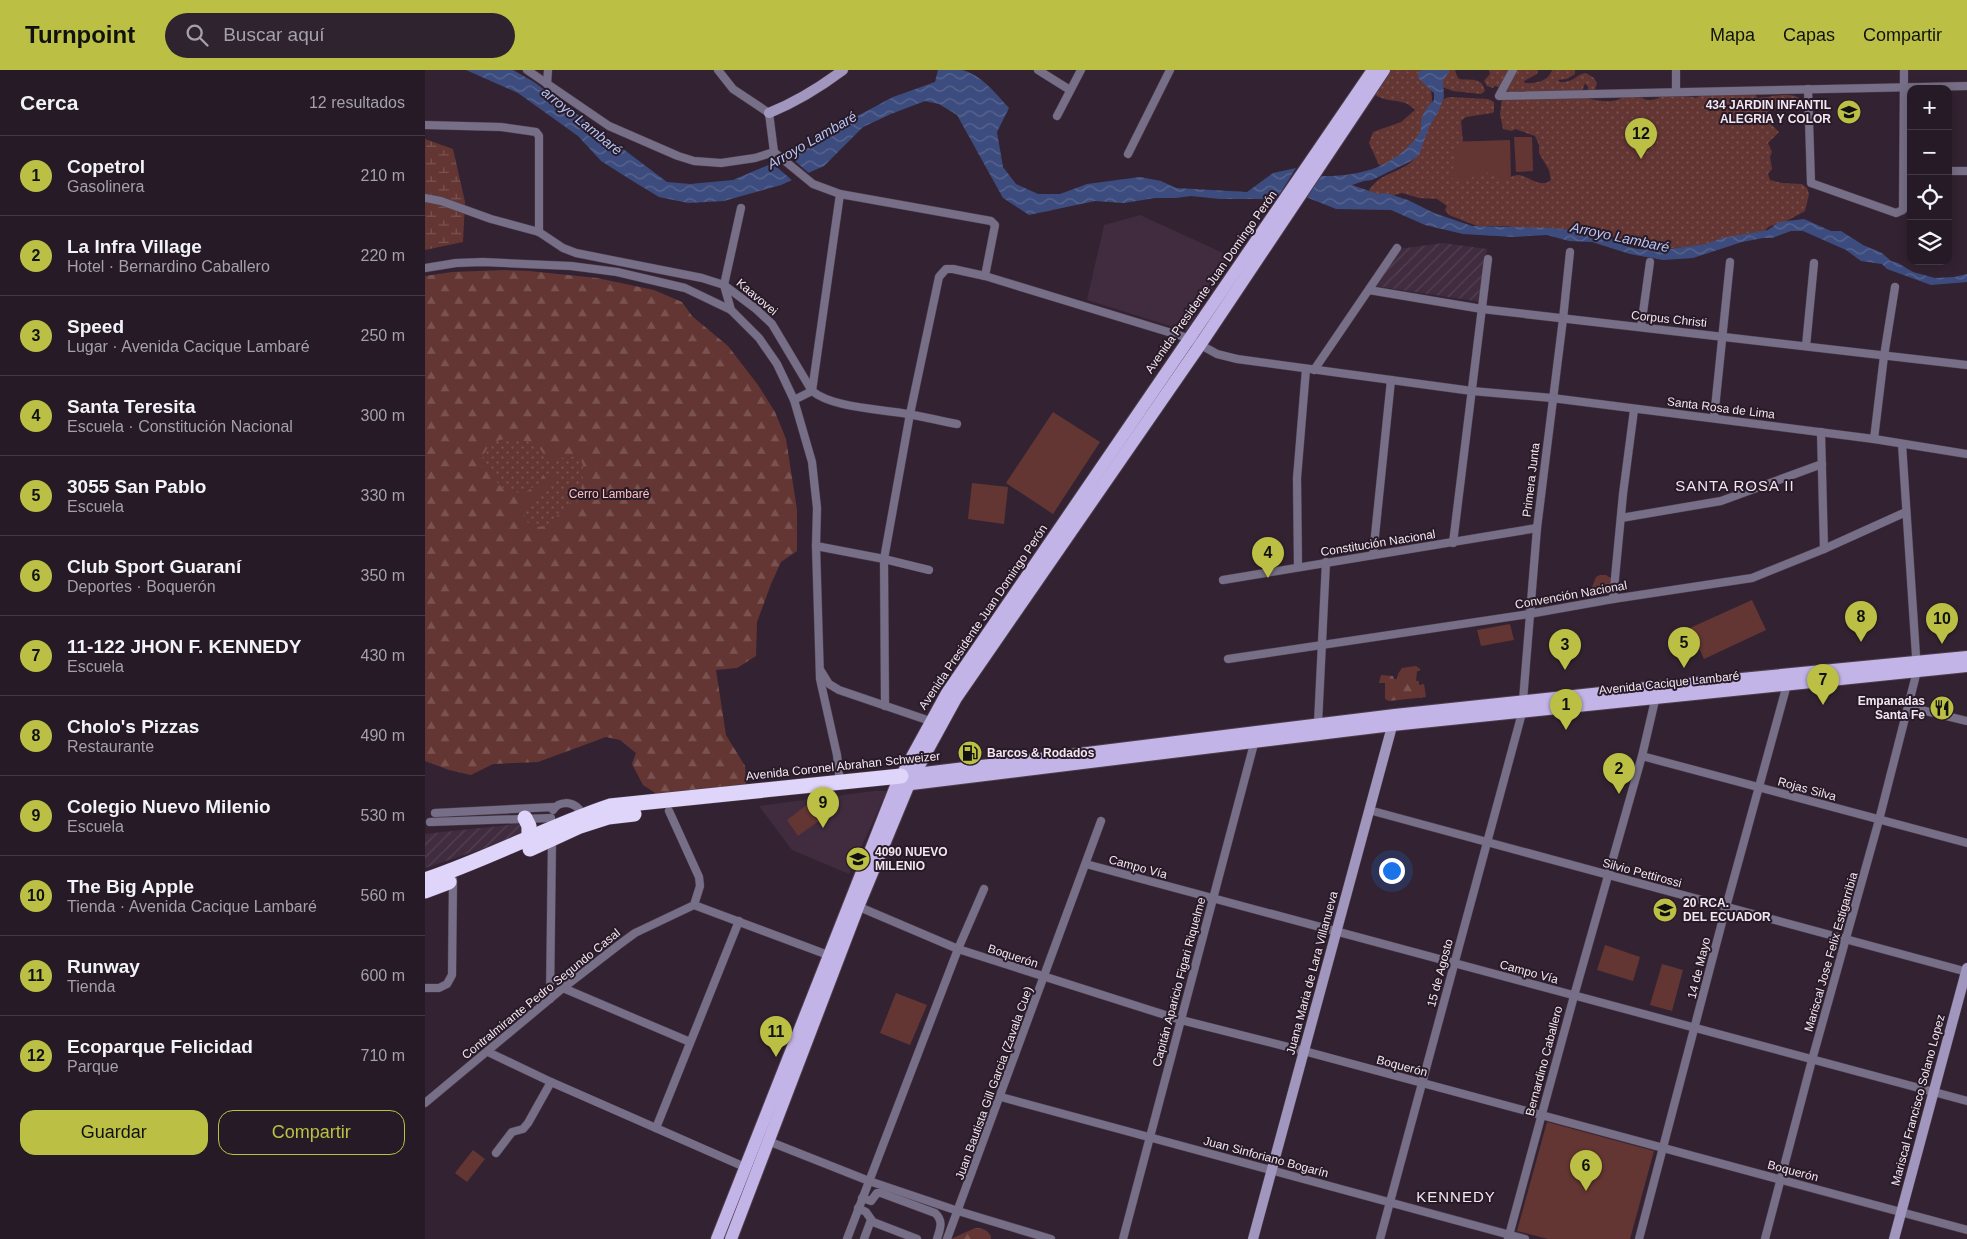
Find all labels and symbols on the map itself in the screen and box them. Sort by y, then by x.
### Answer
water label: arroyo Lambaré [539,84,626,158]
place label: 434 JARDIN INFANTIL ALEGRIA Y COLOR [1706,98,1831,126]
school or university icon: 434 JARDIN INFANTIL ALEGRIA Y COLOR [1836,99,1862,125]
water label: Arroyo Lambaré [764,108,860,173]
pin: 12 [1625,118,1657,159]
street label: Avenida Presidente Juan Domingo Perón [1142,188,1280,376]
water label: Arroyo Lambaré [1568,219,1671,255]
street label: Kaavovei [734,276,780,318]
street label: Corpus Christi [1630,308,1708,330]
street label: Santa Rosa de Lima [1666,394,1776,422]
street label: Primera Junta [1520,442,1543,518]
district label: SANTA ROSA II [1675,477,1795,494]
park label: Cerro Lambaré [569,487,650,501]
street label: Avenida Presidente Juan Domingo Perón [916,522,1050,712]
street label: Constitución Nacional [1320,527,1436,559]
pin: 4 [1252,537,1284,578]
street label: Convención Nacional [1514,578,1628,612]
pin: 8 [1845,601,1877,642]
pin: 10 [1926,603,1958,644]
pin: 5 [1668,627,1700,668]
pin: 3 [1549,629,1581,670]
pin: 7 [1807,664,1839,705]
street label: Avenida Cacique Lambaré [1598,669,1740,697]
pin: 1 [1550,689,1582,730]
place label: Empanadas Santa Fe [1858,694,1925,722]
restaurant icon: Empanadas Santa Fe [1929,695,1955,721]
fuel station icon: Barcos & Rodados [957,740,983,766]
place label: Barcos & Rodados [987,746,1095,760]
street label: Avenida Coronel Abrahan Schweizer [745,749,941,783]
pin: 2 [1603,753,1635,794]
street label: Rojas Silva [1776,774,1838,804]
pin: 9 [807,787,839,828]
place label: 4090 NUEVO MILENIO [875,845,948,873]
school or university icon: 4090 NUEVO MILENIO [845,846,871,872]
street label: Campo Vía [1107,852,1169,882]
street label: Silvio Pettirossi [1601,856,1683,890]
your location [1379,858,1405,884]
street label: Mariscal Jose Felix Estigarribia [1801,870,1861,1033]
street label: Juana Maria de Lara Villanueva [1283,889,1341,1056]
street label: Capitán Aparicio Figari Riquelme [1150,895,1208,1068]
place label: 20 RCA. DEL ECUADOR [1683,896,1771,924]
school or university icon: 20 RCA. DEL ECUADOR [1652,897,1678,923]
street label: Contralmirante Pedro Segundo Casal [459,926,623,1062]
street label: 14 de Mayo [1685,936,1713,1000]
street label: 15 de Agosto [1424,937,1456,1009]
street label: Boquerón [986,941,1040,971]
street label: Campo Vía [1498,957,1560,987]
street label: Juan Bautista Gill Garcia (Zavala Cue) [952,984,1036,1182]
street label: Bernardino Caballero [1523,1004,1566,1118]
street label: Mariscal Francisco Solano Lopez [1888,1013,1948,1187]
pin: 11 [760,1016,792,1057]
street label: Boquerón [1375,1053,1429,1079]
street label: Juan Sinforiano Bogarín [1202,1134,1330,1180]
pin: 6 [1570,1150,1602,1191]
street label: Boquerón [1766,1158,1820,1184]
district label: KENNEDY [1416,1188,1496,1205]

